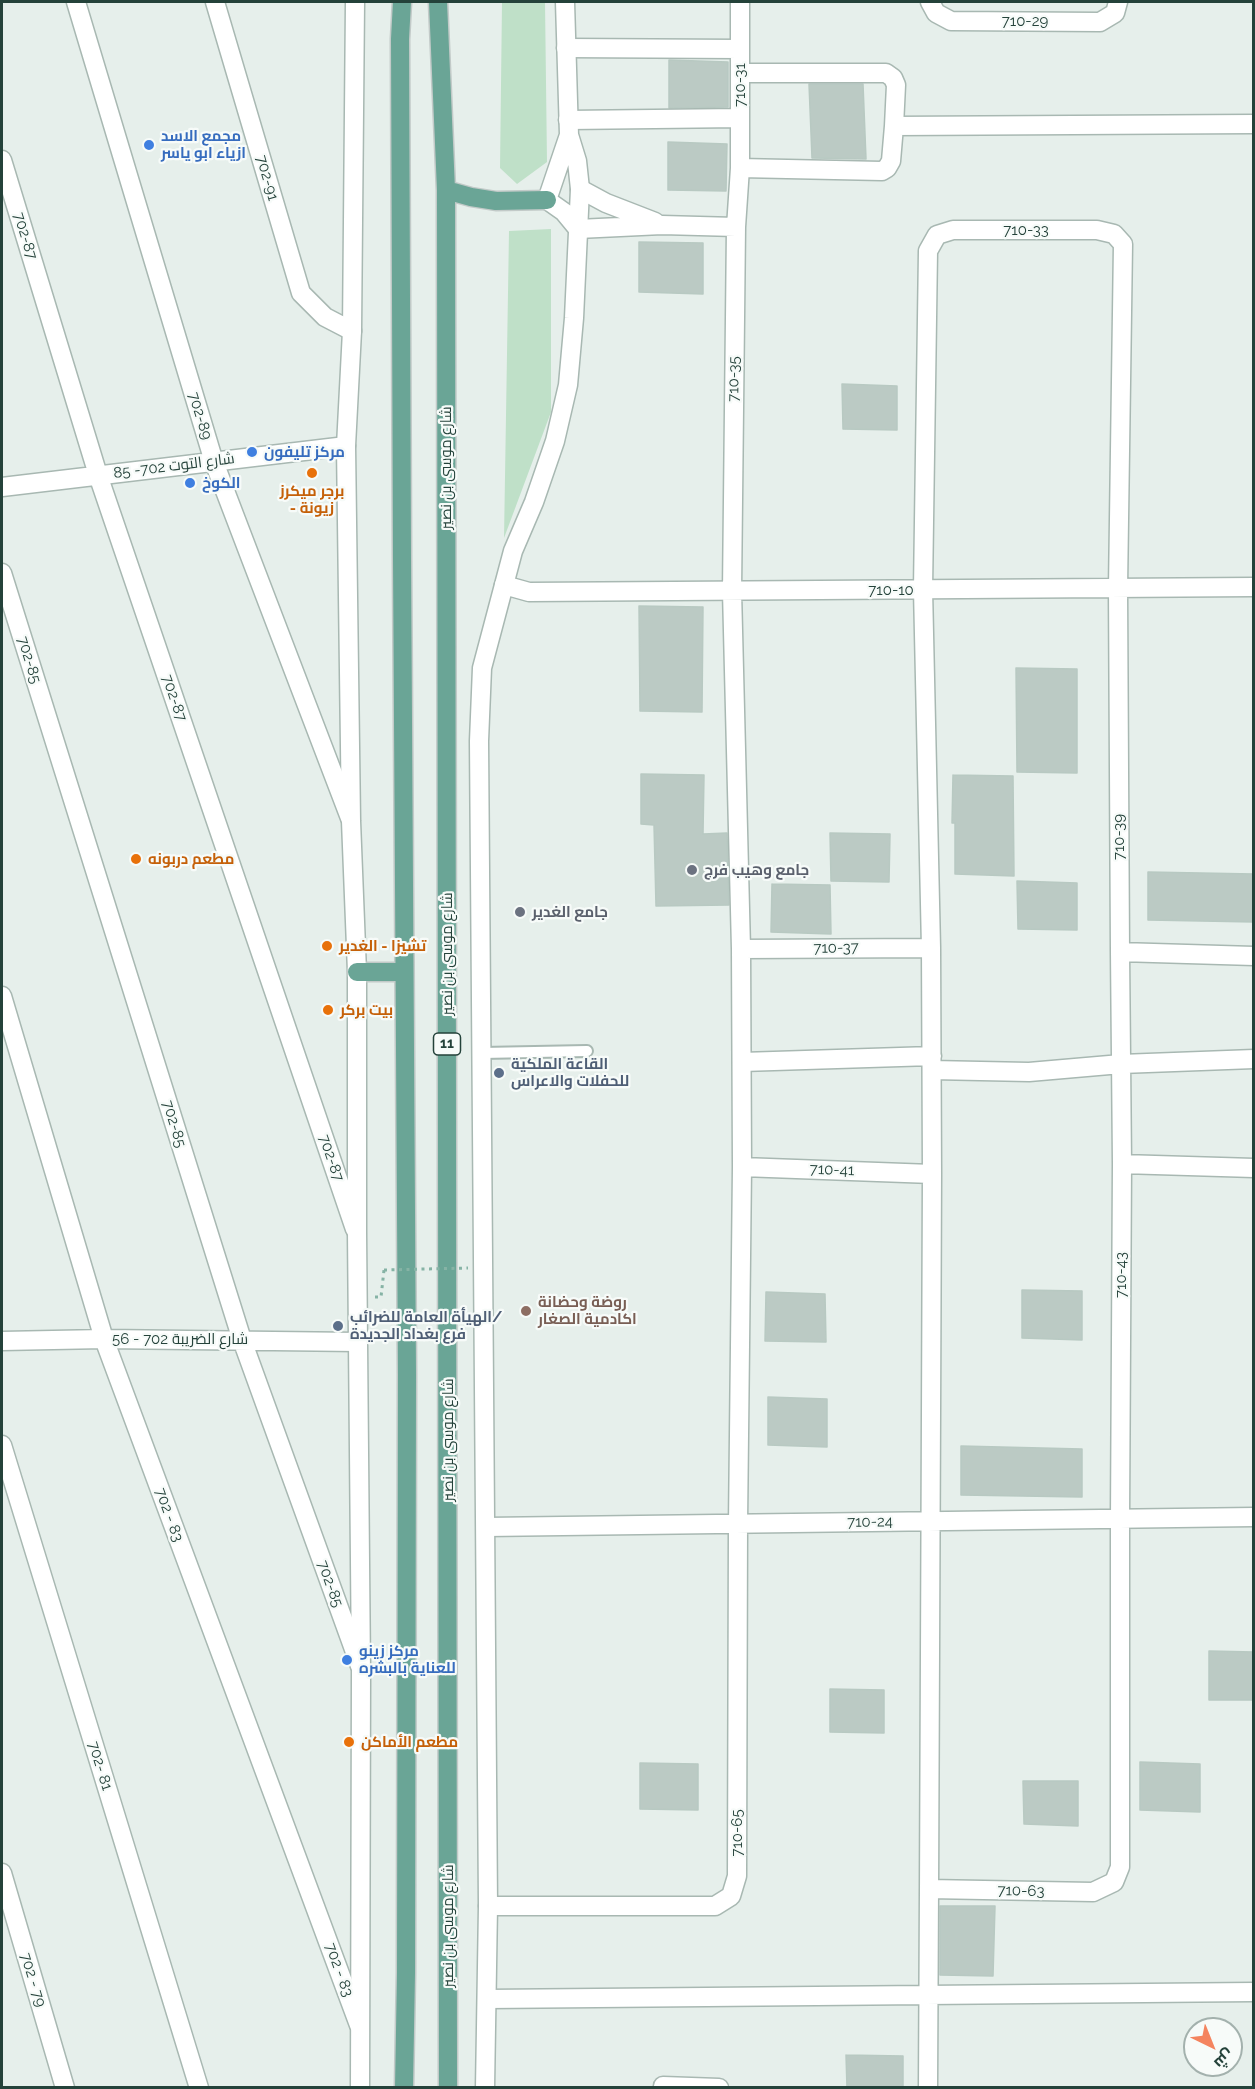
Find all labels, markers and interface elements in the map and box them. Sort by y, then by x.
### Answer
street label: 710-29 [1002,12,1048,30]
street label: 710-31 [731,63,749,107]
place label: مجمع الاسد ازياء ابو ياسر [161,127,246,162]
marker: مجمع الاسد ازياء ابو ياسر [142,138,156,152]
street label: 702-91 [252,153,282,203]
street label: 702-87 [9,210,41,262]
street label: 710-33 [1003,221,1049,239]
street label: 710-35 [725,356,743,402]
street label: 702-89 [184,390,216,442]
street label: شارع موسى بن نصير [437,406,455,530]
place label: مركز تليفون [264,443,345,461]
marker: مركز تليفون [245,445,259,459]
street label: شارع التوت 702- 85 [112,450,236,482]
marker: برجر ميكرز - زيونة [305,466,319,480]
place label: الكوخ [202,474,240,492]
marker: الكوخ [183,476,197,490]
place label: برجر ميكرز - زيونة [280,482,344,517]
street label: 710-10 [868,581,914,599]
street label: 702-85 [13,634,45,686]
street label: 702-87 [158,672,190,724]
street label: 710-39 [1110,814,1128,860]
place label: مطعم دربونه [148,850,234,868]
marker: مطعم دربونه [129,852,143,866]
place label: جامع وهيب فرج [704,861,809,879]
marker: جامع وهيب فرج [685,863,699,877]
street label: شارع موسى بن نصير [438,892,456,1016]
place label: جامع الغدير [532,903,608,921]
marker: جامع الغدير [513,905,527,919]
place label: تشيزا - الغدير [339,937,426,955]
marker: تشيزا - الغدير [320,939,334,953]
street label: 710-37 [813,939,859,957]
place label: بيت بركر [340,1001,393,1019]
marker: بيت بركر [321,1003,335,1017]
road number: 11 [434,1033,460,1055]
place label: القاعة الملكية للحفلات والاعراس [511,1055,629,1090]
marker: القاعة الملكية للحفلات والاعراس [492,1066,506,1080]
street label: 702-85 [158,1098,190,1150]
street label: 702-87 [315,1132,347,1184]
street label: 710-41 [809,1160,855,1180]
street label: 710-43 [1112,1252,1130,1298]
place label: روضة وحضانة اكادمية الصغار [538,1293,637,1328]
marker: روضة وحضانة اكادمية الصغار [519,1304,533,1318]
place label: الهيأة العامة للضرائب/ فرع بغداد الجديدة [350,1308,502,1343]
marker: الهيأة العامة للضرائب/ فرع بغداد الجديدة [331,1319,345,1333]
street label: شارع الضريبة 702 - 56 [112,1330,248,1348]
street label: شارع موسى بن نصير [439,1378,457,1502]
street label: 702 - 83 [151,1486,187,1544]
street label: 710-24 [847,1513,893,1531]
street label: 702-85 [313,1558,347,1610]
place label: مركز زينو للعناية بالبشره [359,1642,456,1677]
marker: مركز زينو للعناية بالبشره [340,1653,354,1667]
place label: مطعم الأماكن [361,1733,458,1751]
marker: مطعم الأماكن [342,1735,356,1749]
street label: 702- 81 [84,1739,116,1793]
street label: 710-65 [728,1809,746,1857]
street label: شارع موسى بن نصير [439,1864,457,1988]
street label: 710-63 [997,1882,1045,1900]
street label: 702 - 83 [321,1941,357,1999]
street label: 702 - 79 [16,1951,50,2009]
north arrow [1183,2017,1243,2077]
text: ش [1210,2045,1238,2073]

